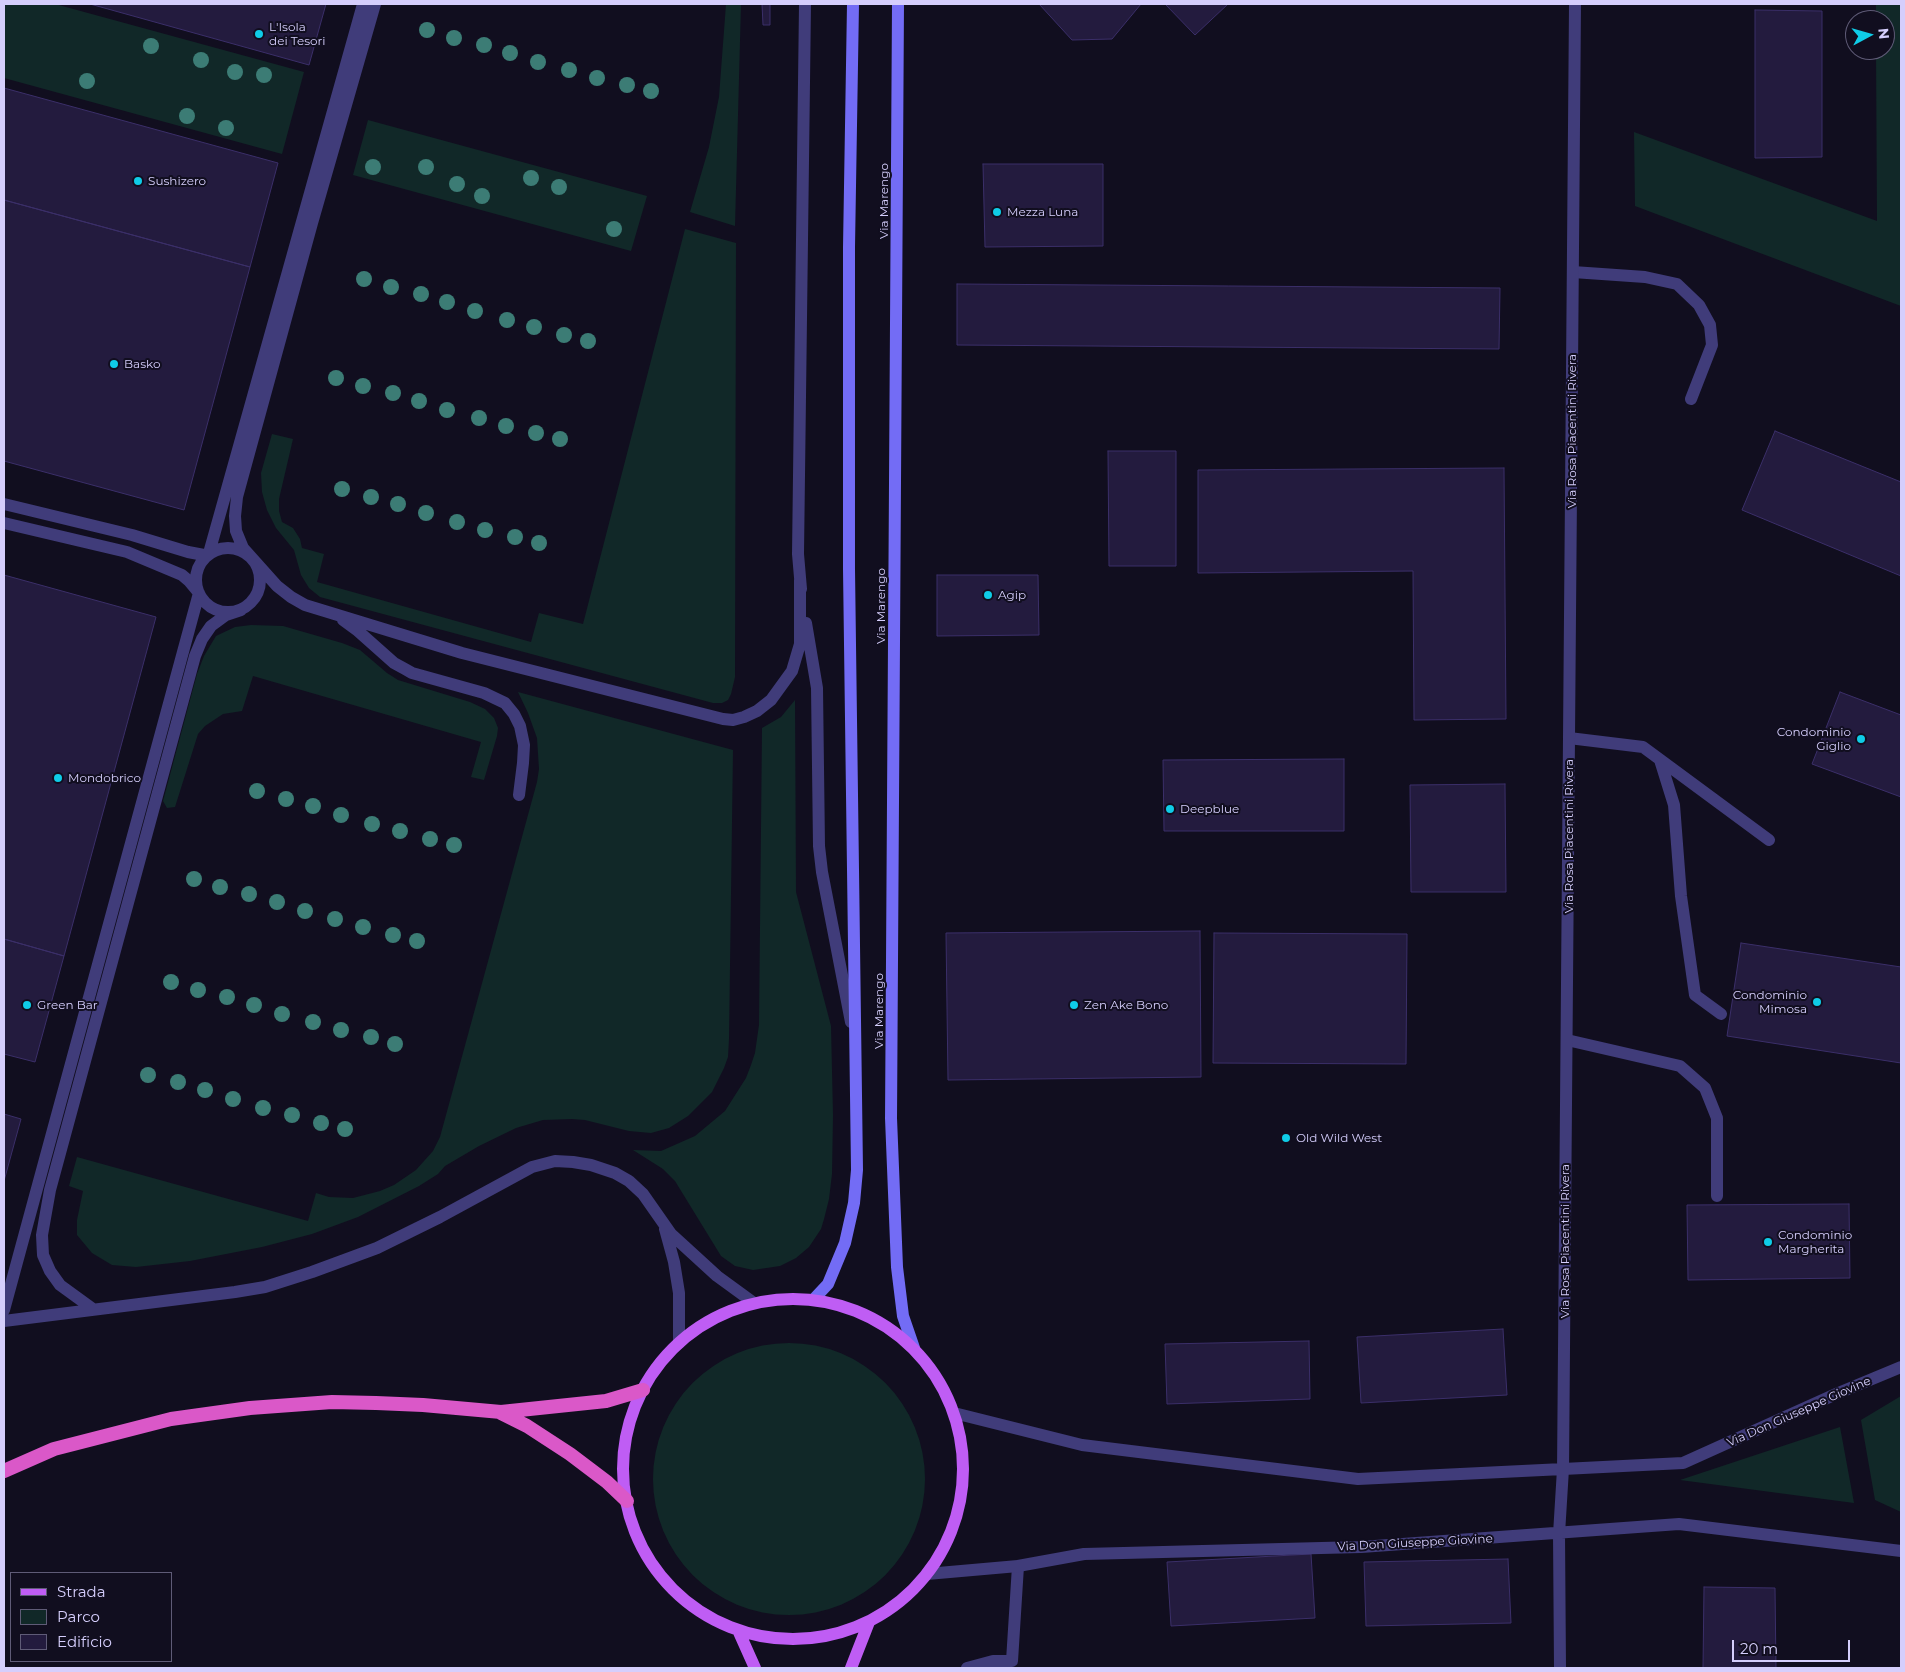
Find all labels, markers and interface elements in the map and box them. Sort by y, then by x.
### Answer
north arrow [1845,10,1895,60]
place label: L'Isola dei Tesori [269,20,326,48]
text: N [1874,27,1893,40]
marker: L'Isola dei Tesori [253,28,265,40]
street label: Via Marengo [877,163,891,239]
place label: Sushizero [148,174,206,188]
marker: Sushizero [132,175,144,187]
place label: Mezza Luna [1007,205,1078,219]
marker: Mezza Luna [991,206,1003,218]
street label: Via Rosa Piacentini Rivera [1565,354,1579,508]
place label: Basko [124,357,160,371]
marker: Basko [108,358,120,370]
street label: Via Marengo [874,568,888,644]
place label: Agip [998,588,1026,602]
marker: Agip [982,589,994,601]
place label: Condominio Giglio [1777,725,1851,753]
marker: Condominio Giglio [1855,733,1867,745]
street label: Via Rosa Piacentini Rivera [1562,759,1576,913]
place label: Mondobrico [68,771,141,785]
marker: Mondobrico [52,772,64,784]
place label: Deepblue [1180,802,1239,816]
marker: Deepblue [1164,803,1176,815]
street label: Via Marengo [872,973,886,1049]
place label: Condominio Mimosa [1733,988,1807,1016]
marker: Condominio Mimosa [1811,996,1823,1008]
place label: Green Bar [37,998,98,1012]
place label: Zen Ake Bono [1084,998,1168,1012]
marker: Green Bar [21,999,33,1011]
marker: Zen Ake Bono [1068,999,1080,1011]
place label: Old Wild West [1296,1131,1382,1145]
marker: Old Wild West [1280,1132,1292,1144]
street label: Via Rosa Piacentini Rivera [1558,1164,1572,1318]
place label: Condominio Margherita [1778,1228,1852,1256]
marker: Condominio Margherita [1762,1236,1774,1248]
street label: Via Don Giuseppe Giovine [1725,1374,1873,1450]
street label: Via Don Giuseppe Giovine [1337,1532,1493,1554]
legend [10,1572,172,1662]
text: Strada [57,1582,106,1601]
text: Parco [57,1607,100,1626]
scale bar [1735,1630,1852,1662]
text: Edificio [57,1632,112,1651]
text: 20 m [1740,1639,1778,1658]

